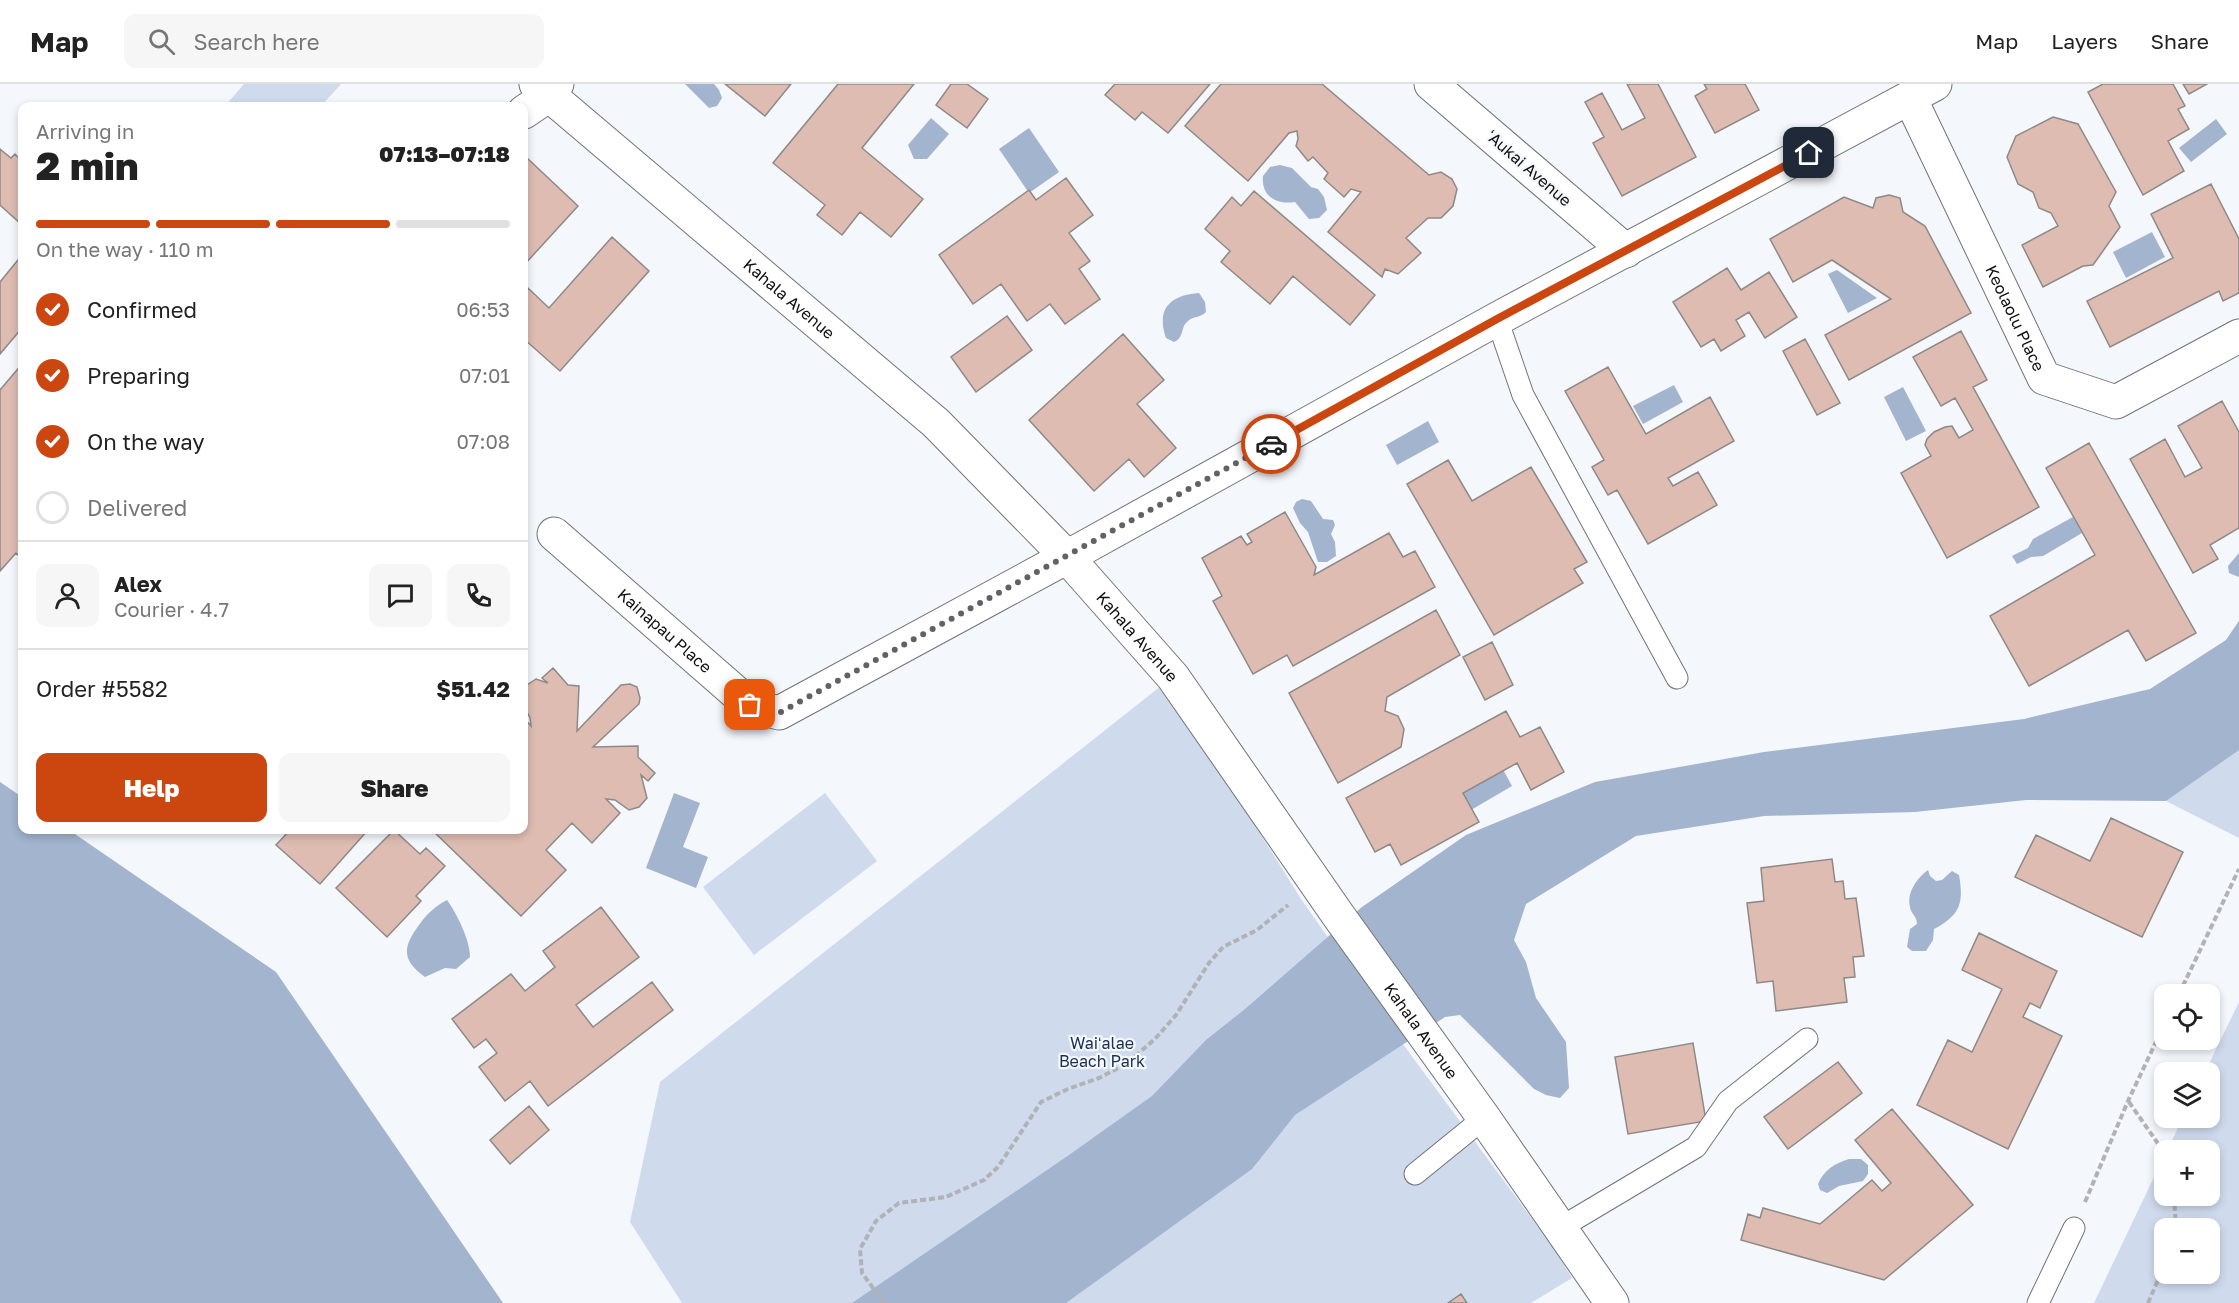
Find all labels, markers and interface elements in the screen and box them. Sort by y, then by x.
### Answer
search box [124,14,544,68]
text: Map [30,25,88,58]
icon: search [145,25,178,58]
text: Search here [193,28,319,55]
text: Map [1975,28,2018,54]
text: Layers [2051,28,2118,54]
text: Share [2151,28,2209,54]
text: Arriving in [36,119,134,143]
street label: ʻAukai Avenue [1482,126,1576,210]
pin [1783,127,1834,178]
icon: home [1792,136,1825,169]
text: 07:13–07:18 [379,140,510,167]
text: 2 min [36,142,139,189]
text: On the way · 110 m [36,237,213,261]
street label: Kahala Avenue [740,254,839,343]
street label: Keolaolu Place [1982,262,2049,374]
icon: check [36,293,69,326]
text: Confirmed [87,296,197,323]
text: 06:53 [456,297,510,321]
icon: check [36,359,69,392]
text: Preparing [87,362,190,389]
text: 07:01 [459,363,510,387]
courier [1241,414,1301,474]
icon: check [36,425,69,458]
text: On the way [87,428,205,455]
icon: car [1255,428,1288,461]
text: 07:08 [456,429,510,453]
text: Delivered [87,494,187,521]
button: person [36,564,99,627]
button: chat [369,564,432,627]
button: phone [447,564,510,627]
text: Alex [114,570,162,597]
street label: Kainapau Place [614,584,716,677]
street label: Kahala Avenue [1092,587,1182,686]
text: Courier · 4.7 [114,597,229,621]
text: Order #5582 [36,675,168,702]
text: $51.42 [436,675,510,702]
pin [724,679,775,730]
icon: bag [733,688,766,721]
button: Help [36,753,267,822]
button: Share [279,753,510,822]
street label: Kahala Avenue [1380,979,1462,1083]
map controls [2154,984,2220,1284]
button: locate [2154,984,2220,1050]
park label: Waiʻalae Beach Park [1059,1033,1145,1071]
button: layers [2154,1062,2220,1128]
button: + [2154,1140,2220,1206]
button: − [2154,1218,2220,1284]

